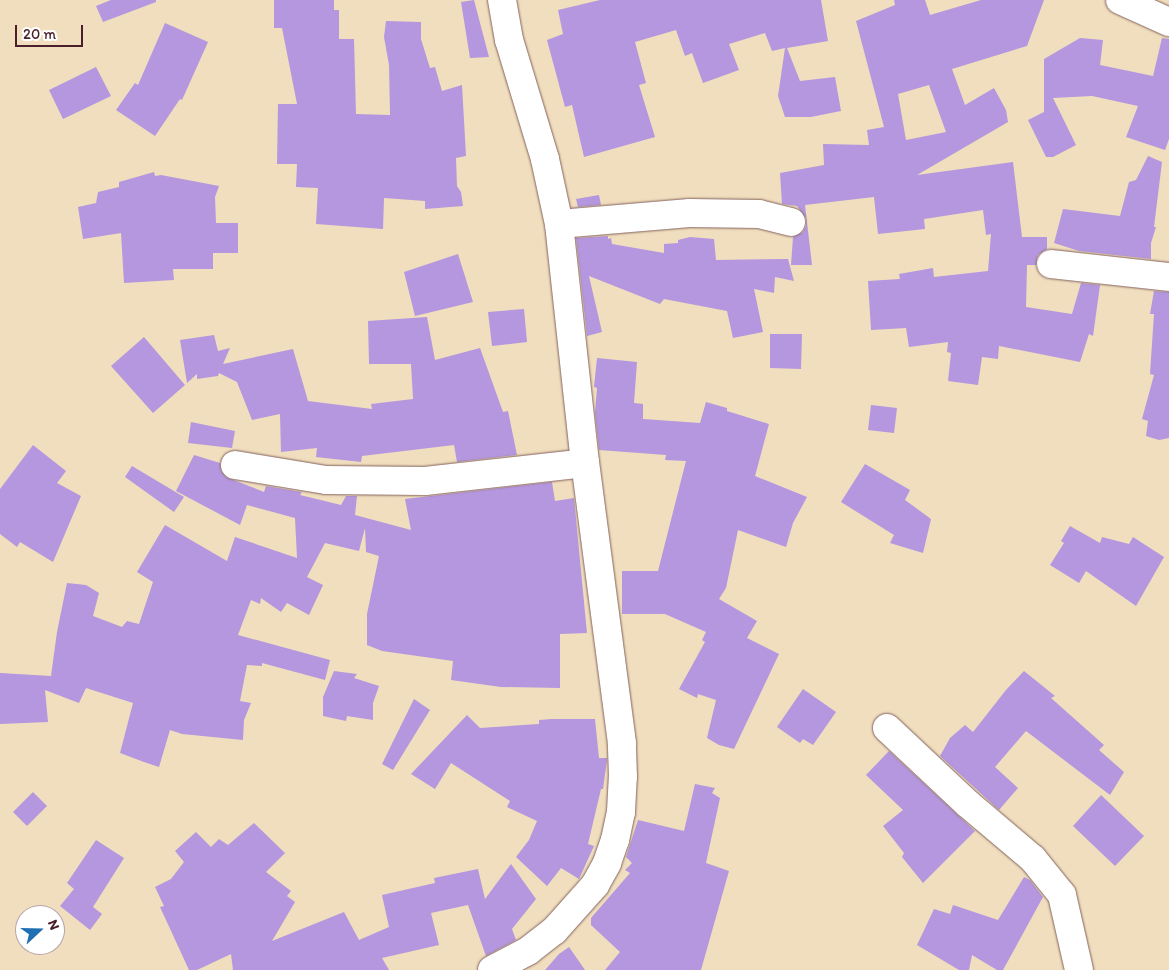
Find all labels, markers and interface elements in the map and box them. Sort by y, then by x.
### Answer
scale bar [18,15,85,47]
text: 20 m [23,25,56,43]
north arrow [15,905,65,955]
text: N [44,917,63,932]

